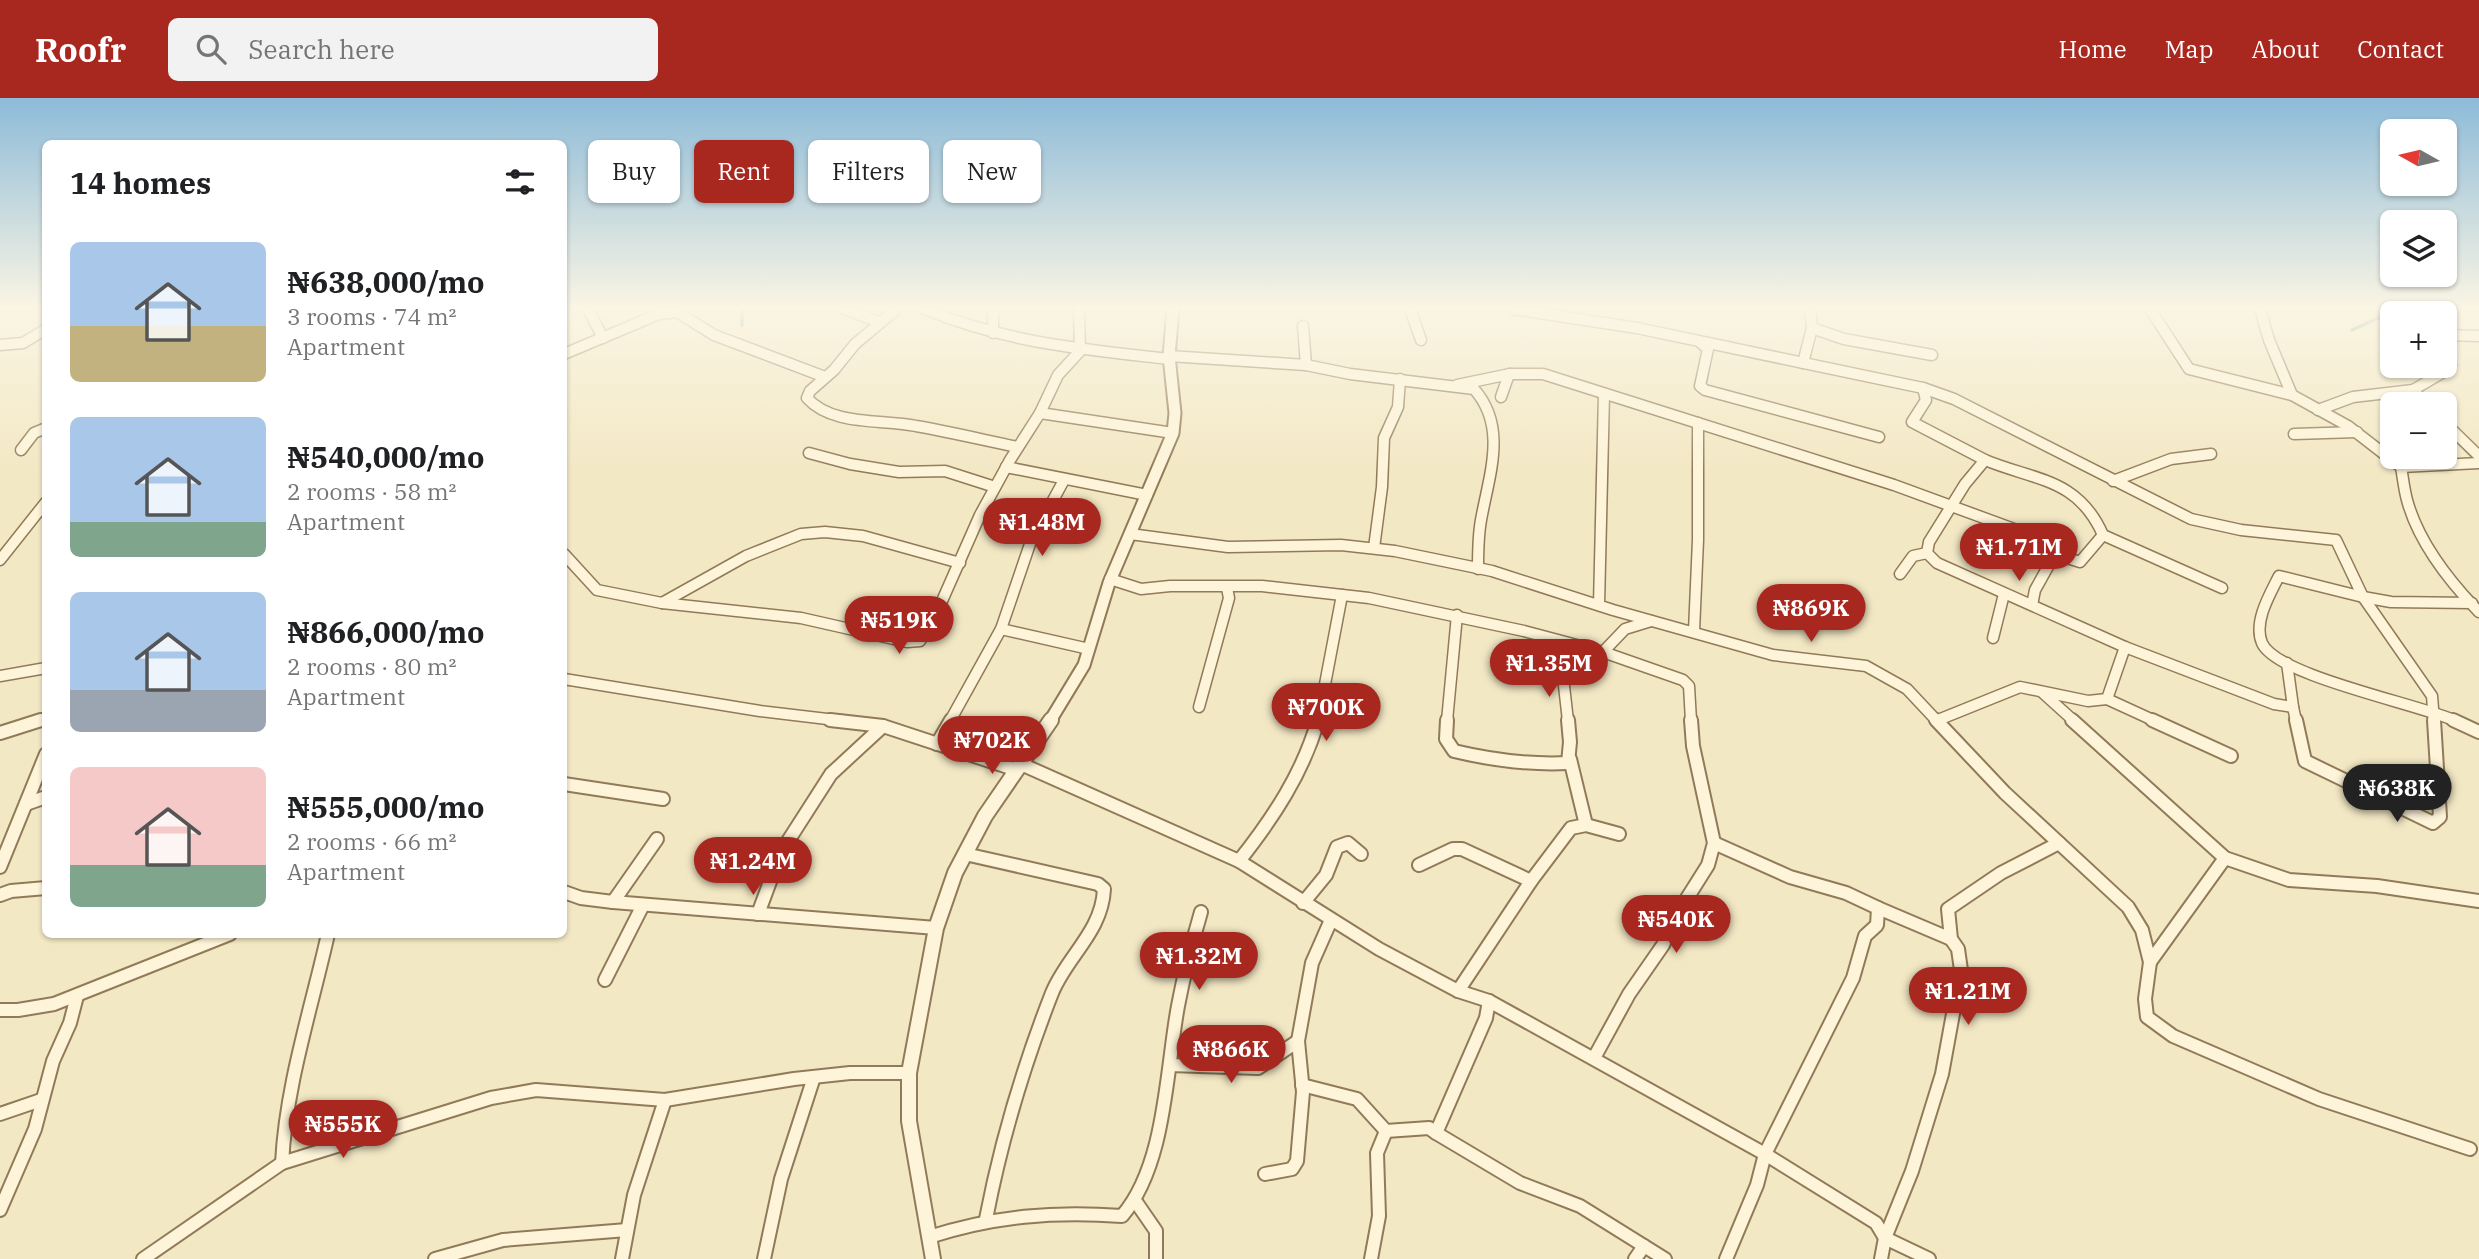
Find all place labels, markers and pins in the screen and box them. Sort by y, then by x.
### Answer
pin: ₦1.48M [985,498,1099,558]
pin: ₦1.71M [1962,524,2076,583]
pin: ₦869K [1762,584,1860,644]
pin: ₦519K [850,596,948,656]
pin: ₦1.35M [1492,640,1606,699]
pin: ₦700K [1277,684,1375,743]
pin: ₦702K [943,716,1041,776]
pin: ₦638K [2348,764,2446,824]
pin: ₦1.24M [696,838,810,897]
pin: ₦540K [1627,896,1725,955]
pin: ₦1.32M [1142,932,1256,992]
pin: ₦1.21M [1911,968,2025,1027]
pin: ₦866K [1182,1026,1280,1085]
pin: ₦555K [294,1100,392,1160]

